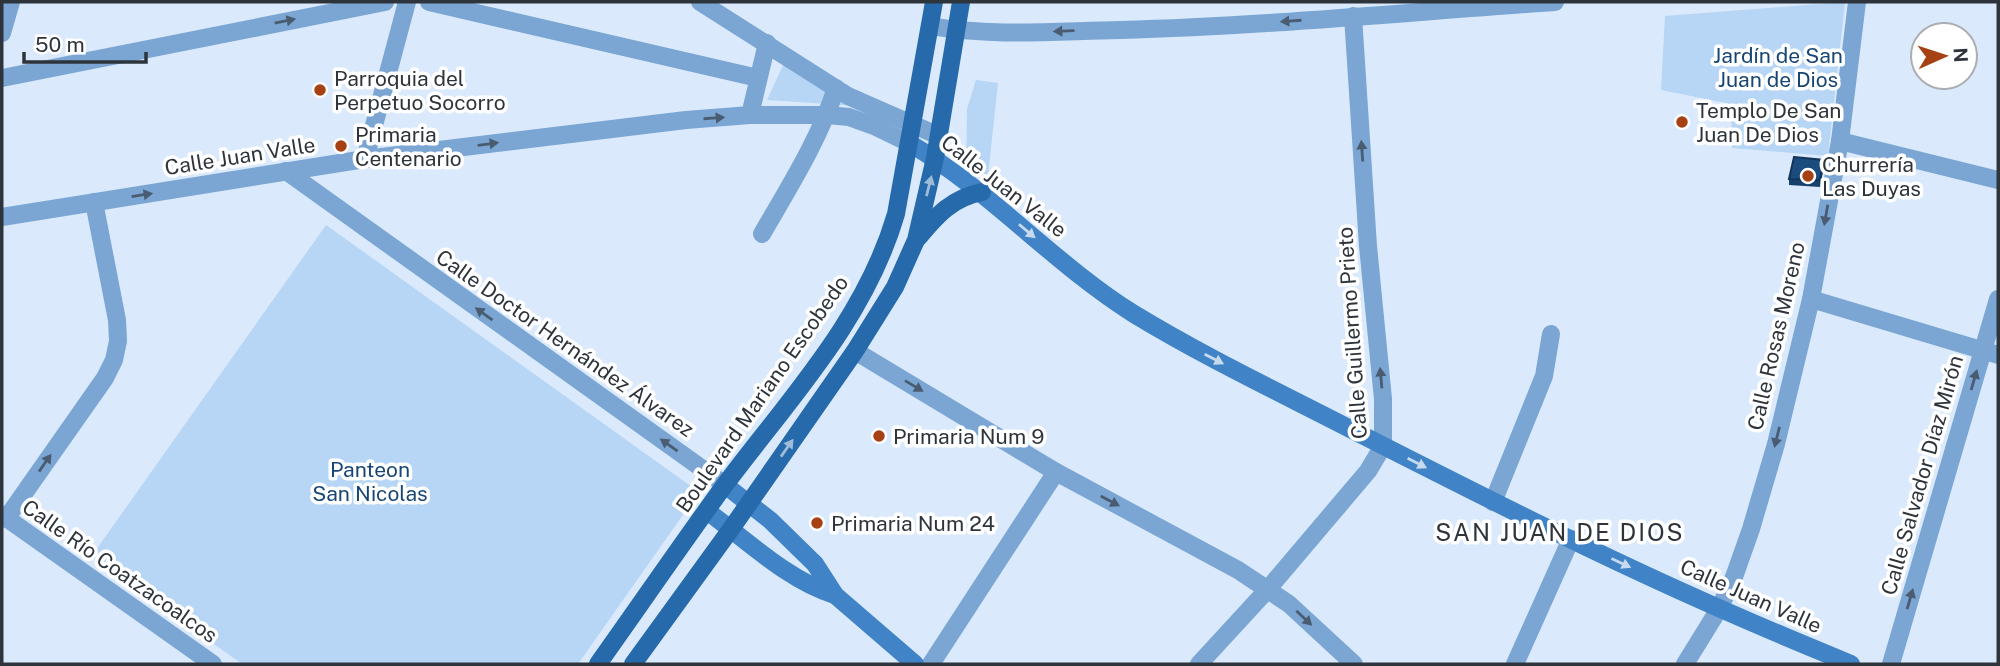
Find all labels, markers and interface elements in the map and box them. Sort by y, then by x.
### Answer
one-way arrow [274,16,296,27]
one-way arrow [1280,16,1302,27]
scale bar [24,21,147,65]
north arrow [1909,21,1979,91]
one-way arrow [1053,26,1075,37]
text: 50 m [35,32,85,57]
park label: Jardín de San Juan de Dios [1713,43,1843,92]
text: N [1950,47,1972,63]
place label: Parroquia del Perpetuo Socorro [334,66,506,115]
marker: Parroquia del Perpetuo Socorro [312,82,328,98]
place label: Templo De San Juan De Dios [1696,98,1841,147]
one-way arrow [703,112,725,123]
marker: Templo De San Juan De Dios [1674,114,1690,130]
place label: Primaria Centenario [355,122,462,171]
street label: Calle Juan Valle [936,129,1072,243]
street label: Calle Juan Valle [163,132,317,180]
marker: Primaria Centenario [333,138,349,154]
one-way arrow [477,138,499,149]
one-way arrow [1356,140,1367,162]
place label: Churrería Las Duyas [1822,152,1921,201]
marker: Churrería Las Duyas [1800,168,1816,184]
one-way arrow [924,175,935,197]
one-way arrow [131,189,153,200]
one-way arrow [1820,204,1831,226]
one-way arrow [1019,223,1036,238]
street label: Calle Guillermo Prieto [1332,226,1372,440]
street label: Calle Rosas Moreno [1742,239,1810,433]
street label: Calle Doctor Hernández Álvarez [431,244,699,442]
street label: Boulevard Mariano Escobedo [671,271,853,517]
one-way arrow [475,307,493,321]
street label: Calle Salvador Díaz Mirón [1876,352,1968,598]
one-way arrow [1204,354,1224,365]
one-way arrow [1375,366,1386,388]
one-way arrow [1969,369,1980,391]
one-way arrow [904,380,923,392]
place label: Primaria Num 9 [893,424,1044,449]
one-way arrow [1771,426,1782,448]
marker: Primaria Num 9 [871,428,887,444]
one-way arrow [660,438,678,452]
one-way arrow [780,439,794,457]
one-way arrow [38,454,52,472]
park label: Panteon San Nicolas [312,457,428,506]
one-way arrow [1407,457,1427,468]
street label: Calle Río Coatzacoalcos [18,494,222,648]
one-way arrow [1100,495,1120,507]
place label: Primaria Num 24 [831,511,995,536]
marker: Primaria Num 24 [809,515,825,531]
district label: SAN JUAN DE DIOS [1435,518,1685,546]
street label: Calle Juan Valle [1677,554,1825,638]
one-way arrow [1611,557,1631,568]
one-way arrow [1905,588,1915,609]
one-way arrow [1295,610,1313,626]

